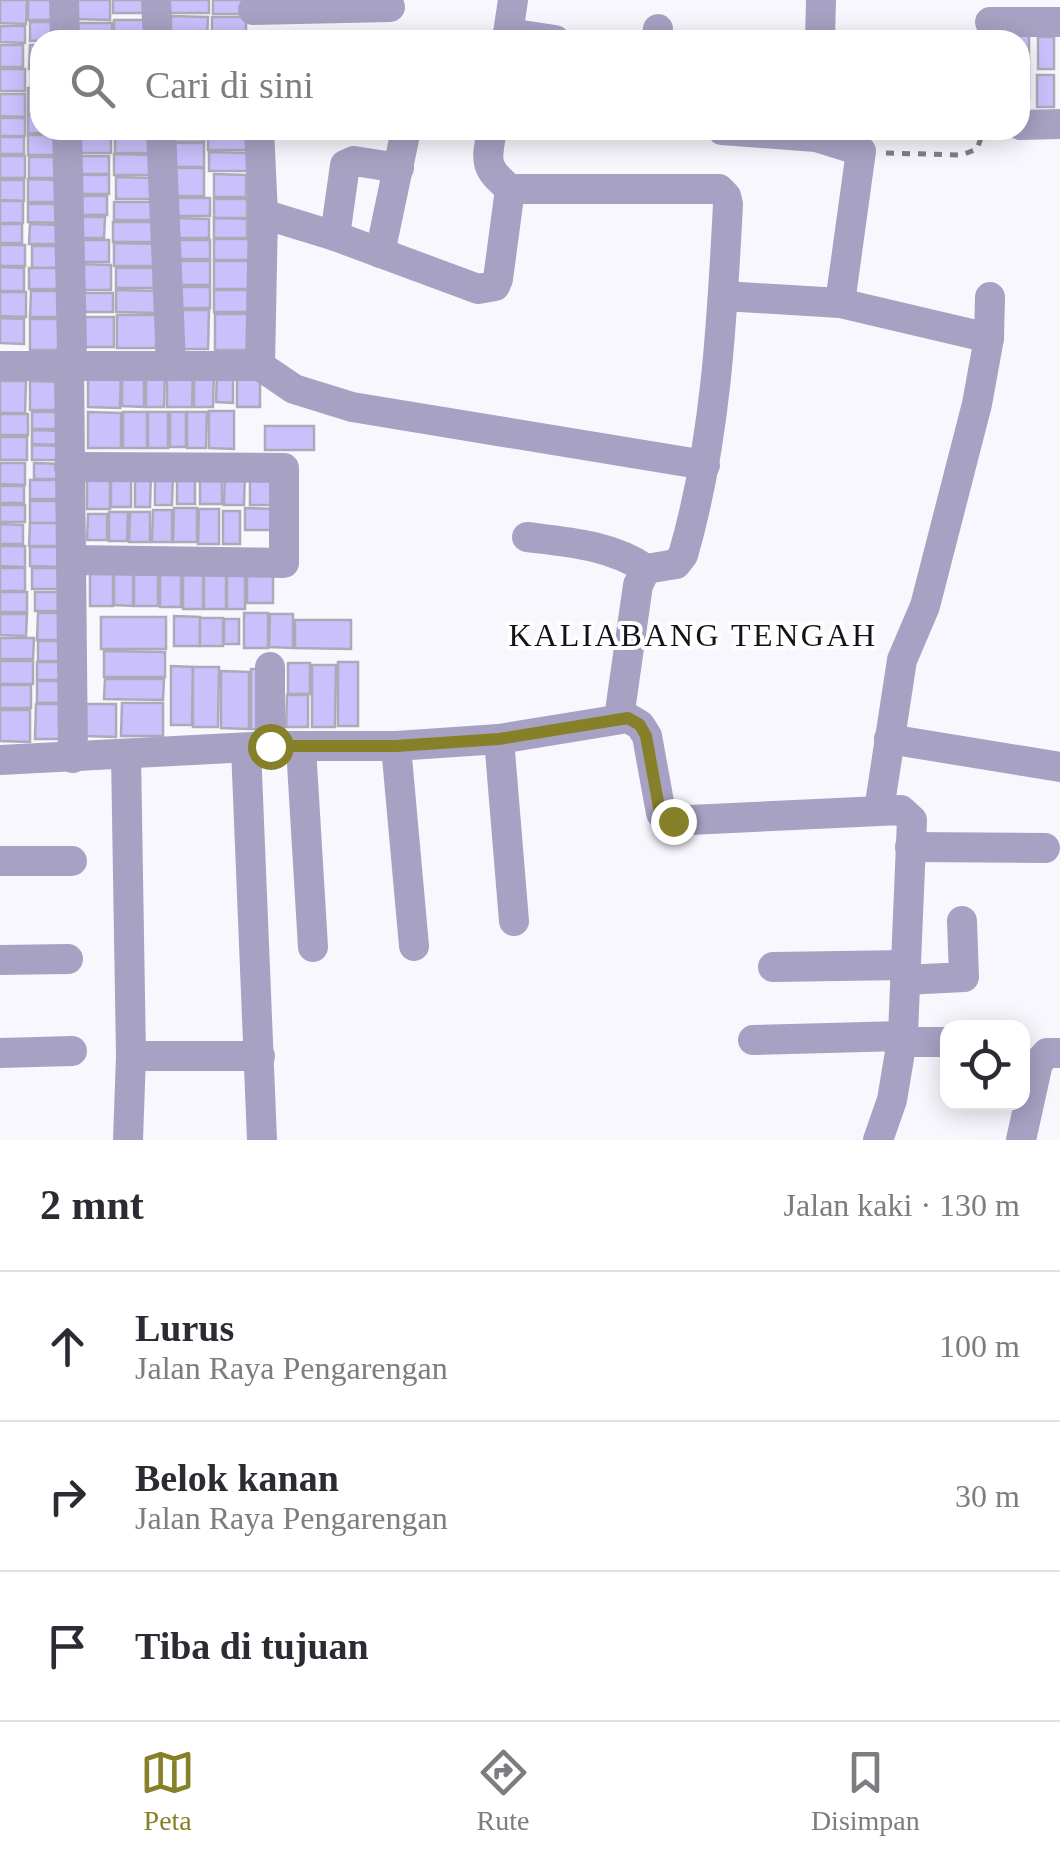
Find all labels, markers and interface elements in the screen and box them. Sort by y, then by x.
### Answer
search box [30,30,1030,140]
icon: search [65,58,120,113]
text: Cari di sini [145,64,314,106]
district label: KALIABANG TENGAH [508,617,878,653]
route start [248,724,294,770]
route end [651,799,697,845]
map controls [940,1020,1030,1110]
button: locate [940,1020,1030,1110]
text: 2 mnt [40,1182,144,1228]
text: Jalan kaki · 130 m [784,1187,1020,1223]
text: Lurus [135,1307,234,1349]
icon: ahead [40,1319,95,1374]
text: 100 m [939,1328,1020,1364]
text: Jalan Raya Pengarengan [135,1350,448,1386]
text: Belok kanan [135,1457,339,1499]
icon: right [40,1469,95,1524]
text: 30 m [955,1478,1020,1514]
text: Jalan Raya Pengarengan [135,1500,448,1536]
icon: arrive [40,1619,95,1674]
text: Tiba di tujuan [135,1625,369,1667]
tab: Peta [140,1745,195,1837]
tab: Rute [476,1745,531,1837]
tab: Disimpan [811,1745,920,1837]

